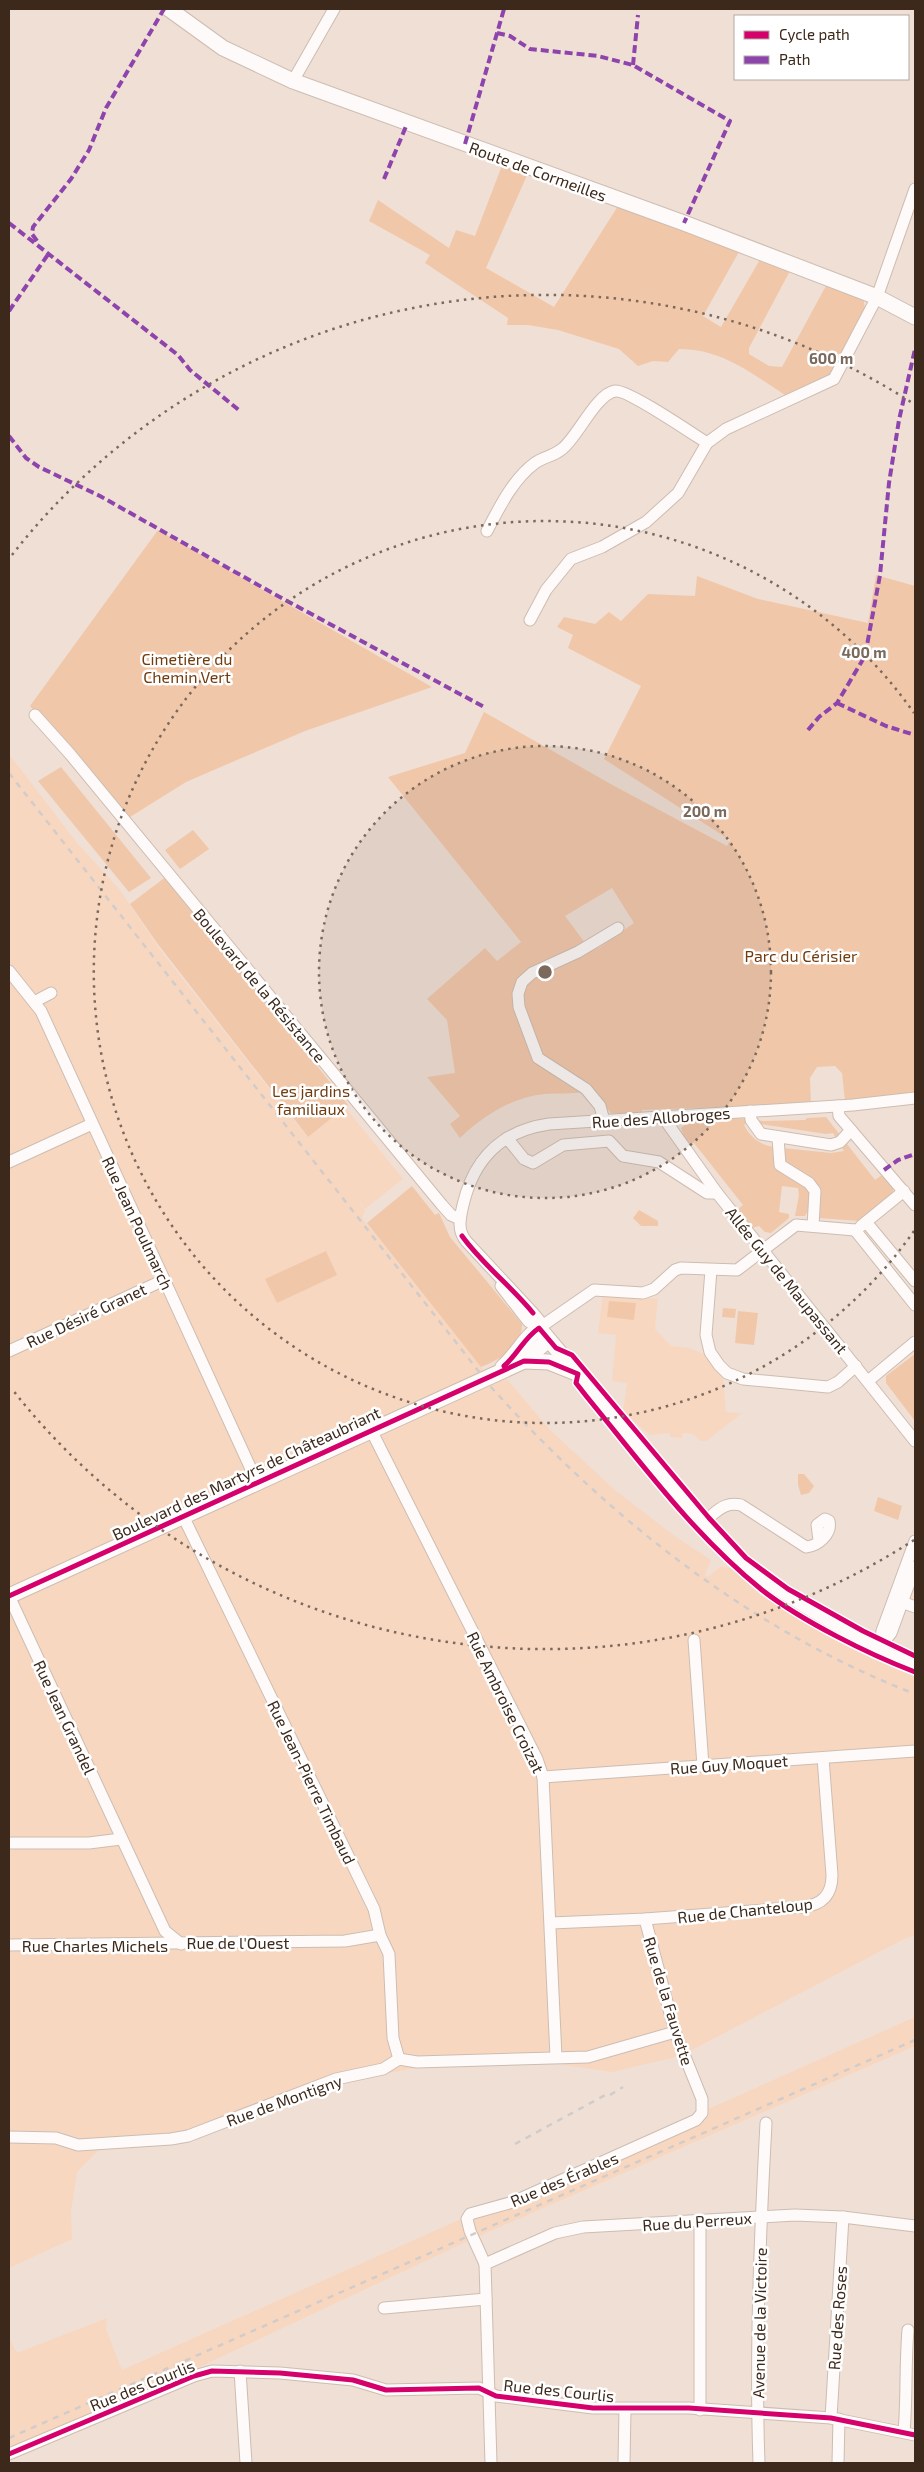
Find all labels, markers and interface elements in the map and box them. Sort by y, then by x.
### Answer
legend [734,15,909,80]
text: Cycle path [779,25,850,43]
text: Path [779,50,810,68]
street label: Route de Cormeilles [467,137,609,205]
text: 600 m [809,349,853,367]
text: 400 m [842,643,886,661]
park label: Cimetière du Chemin Vert [141,649,233,686]
text: 200 m [683,802,727,820]
street label: Boulevard de la Résistance [190,904,330,1066]
park label: Parc du Cérisier [745,946,858,965]
centre of rings [536,963,554,981]
park label: Les jardins familiaux [272,1081,350,1118]
street label: Rue des Allobroges [591,1103,731,1131]
street label: Rue Jean Poulmarch [99,1153,177,1293]
street label: Allée Guy de Maupassant [722,1203,852,1357]
street label: Rue Désiré Granet [23,1279,149,1351]
street label: Boulevard des Martyrs de Châteaubriant [109,1402,383,1544]
street label: Rue Ambroise Croizat [464,1628,548,1776]
street label: Rue Jean Grandel [30,1657,100,1777]
street label: Rue Jean-Pierre Timbaud [264,1697,360,1867]
street label: Rue Guy Moquet [669,1750,789,1778]
street label: Rue de Chanteloup [676,1893,814,1927]
street label: Rue de l'Ouest [187,1933,289,1952]
street label: Rue de la Fauvette [640,1934,698,2068]
street label: Rue Charles Michels [22,1936,168,1955]
street label: Rue de Montigny [224,2070,345,2130]
street label: Rue des Érables [507,2148,621,2210]
street label: Rue du Perreux [642,2208,753,2234]
street label: Avenue de la Victoire [748,2247,770,2399]
street label: Rue des Roses [824,2265,850,2371]
street label: Rue des Courlis [87,2355,197,2415]
street label: Rue des Courlis [503,2375,615,2405]

